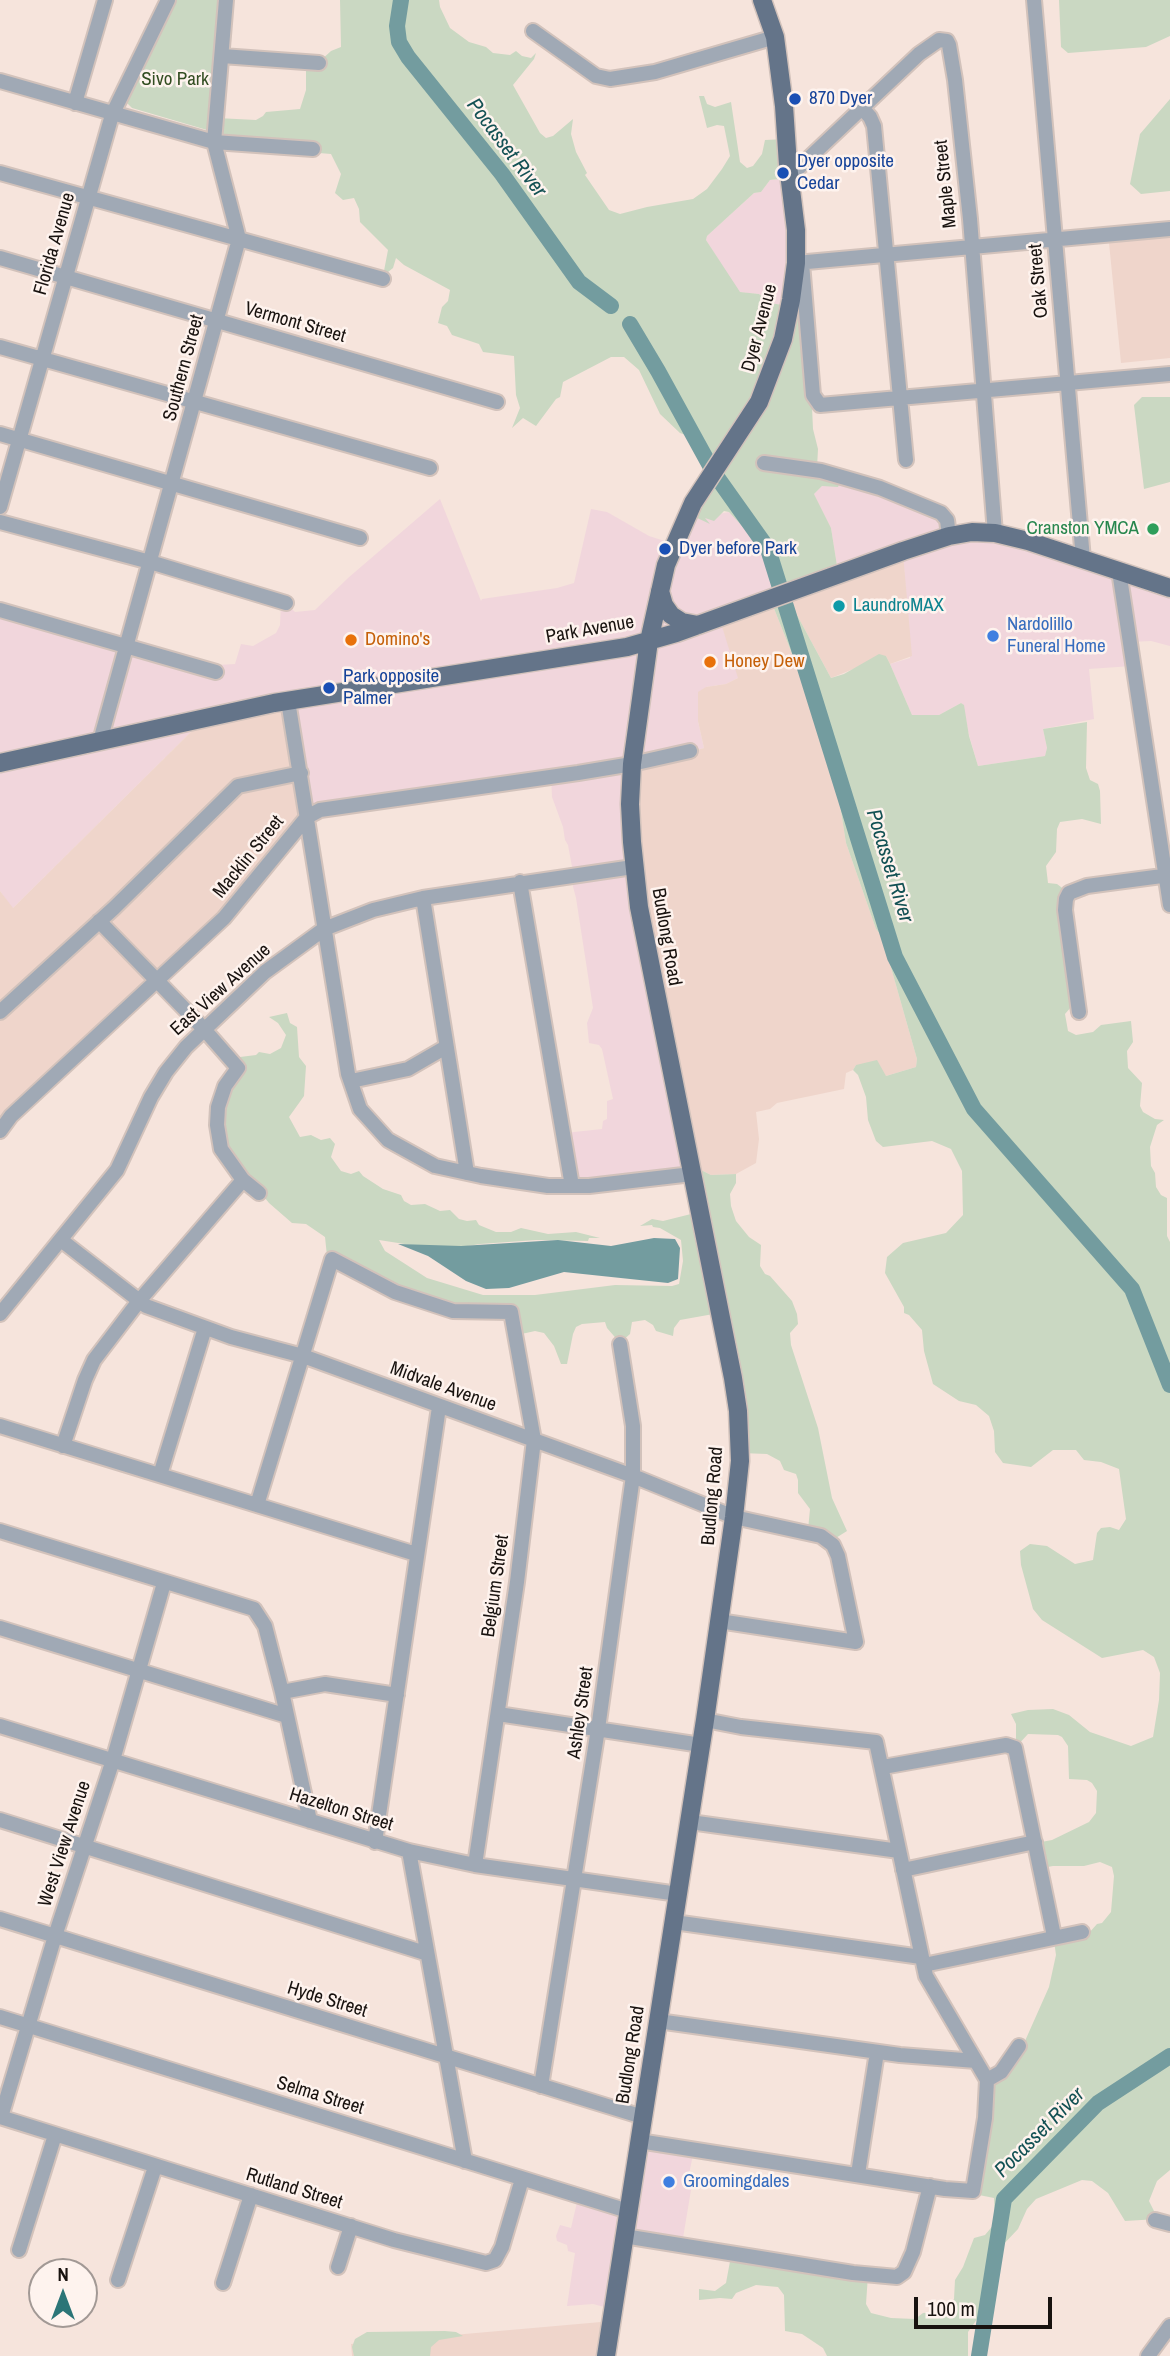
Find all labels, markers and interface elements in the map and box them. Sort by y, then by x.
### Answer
park label: Sivo Park [141,69,209,91]
place label: 870 Dyer [809,88,872,110]
marker: 870 Dyer [787,91,803,107]
water label: Pocasset River [461,94,551,202]
street label: Maple Street [930,139,962,229]
place label: Dyer opposite Cedar [797,151,894,195]
marker: Dyer opposite Cedar [775,165,791,181]
street label: Florida Avenue [30,190,80,298]
street label: Oak Street [1024,243,1054,319]
street label: Dyer Avenue [737,282,783,374]
street label: Vermont Street [242,298,348,348]
street label: Southern Street [159,312,209,424]
place label: Cranston YMCA [1026,518,1139,540]
marker: Cranston YMCA [1145,521,1161,537]
place label: Dyer before Park [679,538,797,560]
marker: Dyer before Park [657,541,673,557]
place label: LaundroMAX [853,595,944,617]
marker: LaundroMAX [831,598,847,614]
street label: Park Avenue [544,611,636,649]
place label: Nardolillo Funeral Home [1007,614,1106,658]
marker: Nardolillo Funeral Home [985,628,1001,644]
place label: Domino's [365,629,430,651]
marker: Domino's [343,632,359,648]
place label: Honey Dew [724,651,805,673]
marker: Honey Dew [702,654,718,670]
place label: Park opposite Palmer [343,666,439,710]
marker: Park opposite Palmer [321,680,337,696]
water label: Pocasset River [860,806,918,926]
street label: Macklin Street [209,811,289,903]
street label: Budlong Road [646,886,686,988]
street label: East View Avenue [166,939,276,1041]
street label: Midvale Avenue [387,1357,499,1417]
street label: Budlong Road [697,1446,729,1546]
street label: Belgium Street [478,1533,514,1639]
street label: Ashley Street [563,1666,599,1760]
street label: West View Avenue [34,1778,96,1910]
street label: Hazelton Street [286,1783,396,1837]
street label: Hyde Street [284,1977,370,2023]
street label: Budlong Road [612,2004,650,2106]
street label: Selma Street [274,2072,366,2120]
water label: Pocasset River [990,2083,1090,2183]
street label: Rutland Street [243,2164,345,2214]
place label: Groomingdales [683,2171,790,2193]
marker: Groomingdales [661,2174,677,2190]
north arrow [28,2258,98,2328]
text: N [57,2261,69,2287]
scale bar [918,2282,1056,2326]
text: 100 m [927,2294,975,2323]

